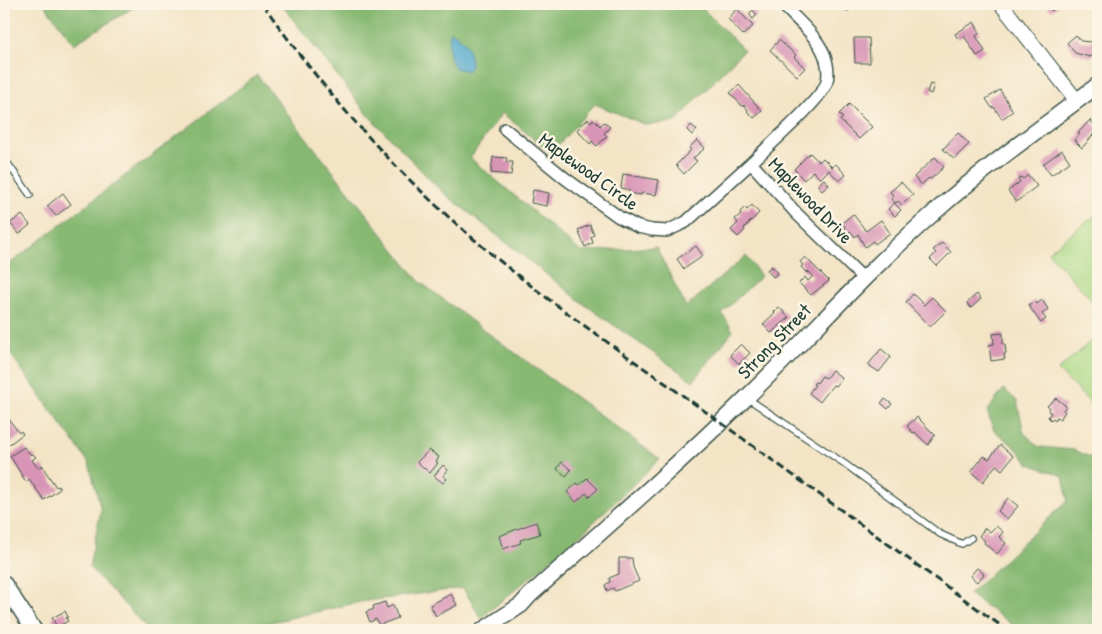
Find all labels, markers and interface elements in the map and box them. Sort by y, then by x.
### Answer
street label: Maplewood Circle [534,126,644,216]
street label: Maplewood Drive [763,151,859,249]
street label: Strong Street [731,297,817,385]

